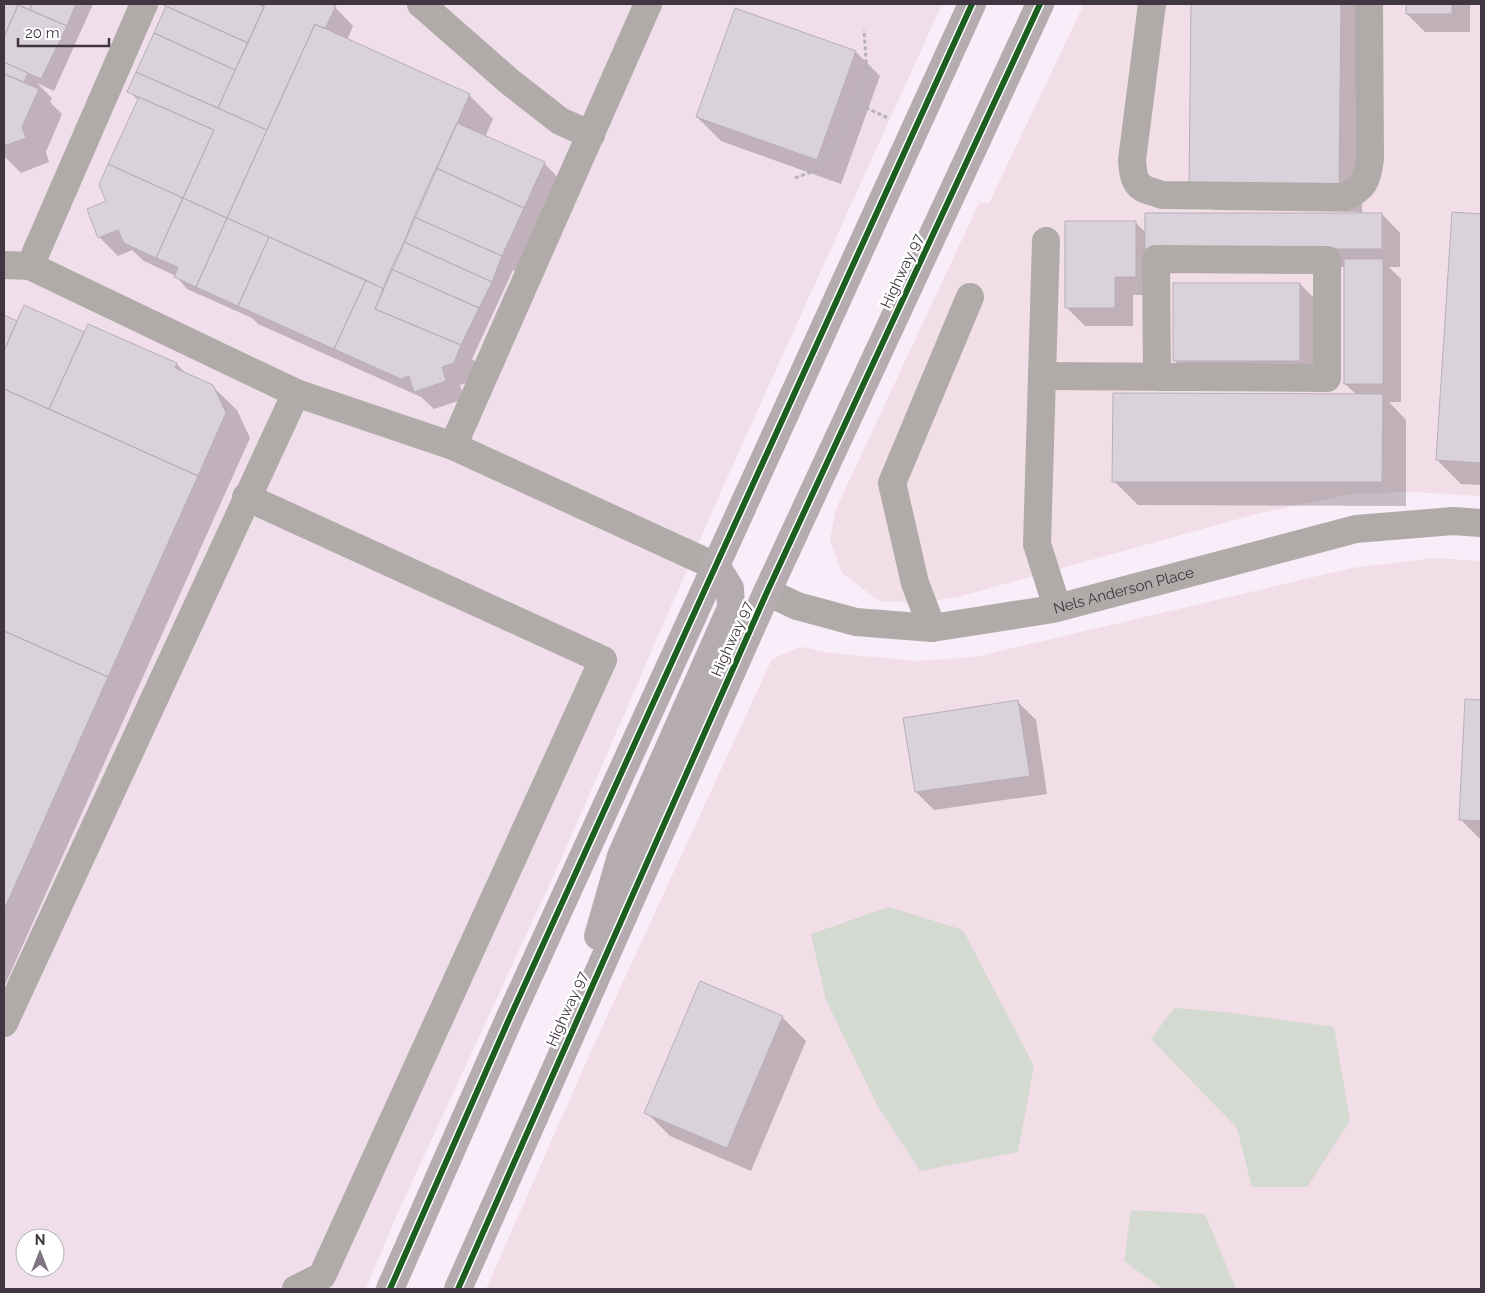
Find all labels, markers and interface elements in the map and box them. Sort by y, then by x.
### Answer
scale bar [18,15,109,47]
text: 20 m [25,24,60,42]
street label: Highway 97 [877,231,927,311]
street label: Nels Anderson Place [1051,563,1196,618]
street label: Highway 97 [707,599,757,679]
street label: Highway 97 [542,969,592,1049]
north arrow [15,1228,65,1278]
text: N [35,1232,45,1248]

